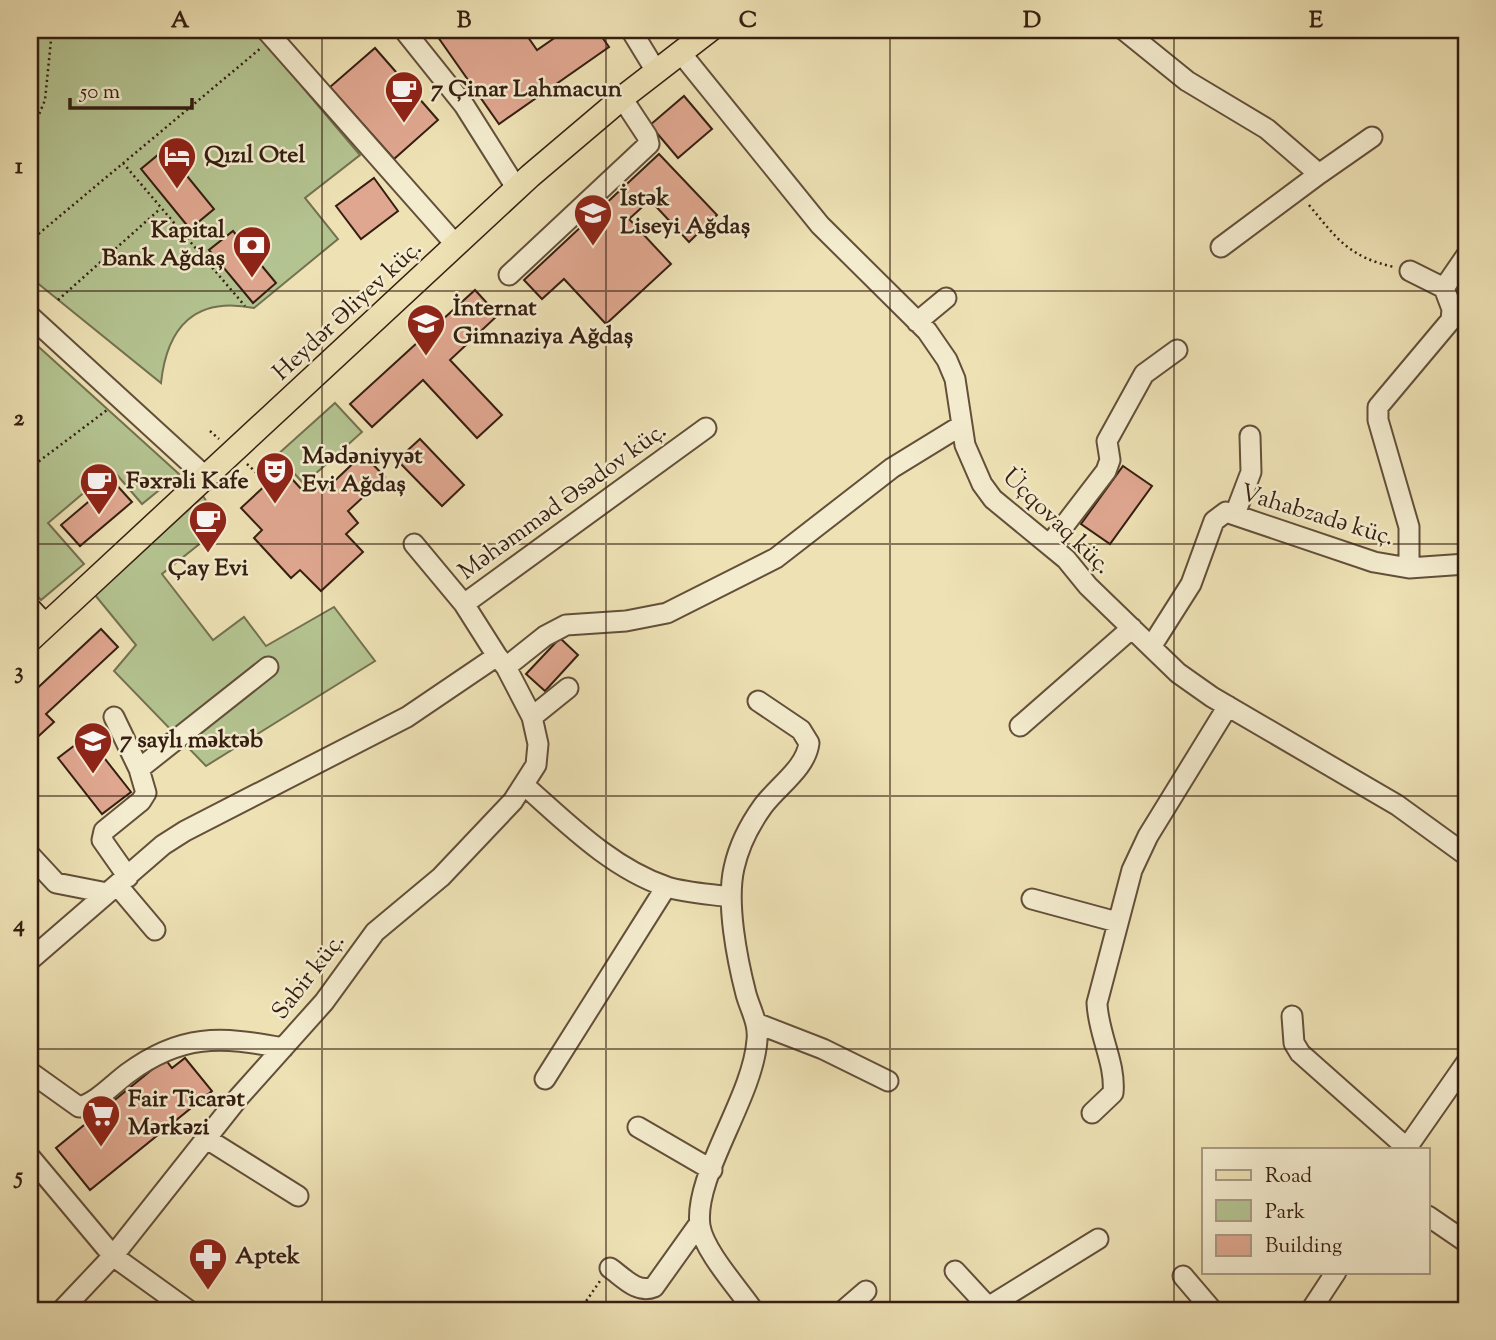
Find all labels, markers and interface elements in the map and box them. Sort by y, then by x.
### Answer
text: A [171,5,190,38]
text: B [457,5,472,38]
text: C [739,5,757,38]
text: D [1023,5,1041,38]
text: E [1309,5,1323,38]
scale bar [70,66,192,110]
cafe icon: 7 Çinar Lahmacun [383,69,425,124]
place label: 7 Çinar Lahmacun [431,73,623,107]
text: 50 m [79,78,120,108]
hotel icon: Qızıl Otel [156,135,198,190]
place label: Qızıl Otel [204,139,305,173]
text: 1 [15,151,23,184]
place label: İstək Liseyi Ağdaş [620,182,750,244]
school or university icon: İstək Liseyi Ağdaş [572,192,614,247]
place label: Kapital Bank Ağdaş [102,214,225,276]
bank icon: Kapital Bank Ağdaş [231,224,273,279]
street label: Heydər Əliyev küç. [266,233,430,389]
place label: İnternat Gimnaziya Ağdaş [453,292,633,354]
school or university icon: İnternat Gimnaziya Ağdaş [405,302,447,357]
text: 2 [14,403,25,436]
street label: Məhəmməd Əsədov küç. [452,415,674,589]
place label: Mədəniyyət Evi Ağdaş [302,440,423,502]
theatre icon: Mədəniyyət Evi Ağdaş [254,450,296,505]
cafe icon: Fəxrəli Kafe [78,461,120,516]
street label: Üçqovaq küç. [994,461,1118,583]
place label: Fəxrəli Kafe [126,465,249,499]
street label: Vahabzadə küç. [1236,477,1398,555]
cafe icon: Çay Evi [187,499,229,554]
place label: Çay Evi [168,552,249,586]
text: 3 [14,656,24,689]
school or university icon: 7 saylı məktəb [72,720,114,775]
place label: 7 saylı məktəb [120,724,263,758]
text: 4 [12,909,25,942]
street label: Sabir küç. [264,926,354,1028]
place label: Fair Ticarət Mərkəzi [128,1083,245,1145]
supermarket icon: Fair Ticarət Mərkəzi [80,1093,122,1148]
legend [1202,1148,1430,1274]
text: 5 [13,1161,23,1194]
text: Road [1265,1162,1312,1192]
text: Park [1265,1198,1306,1228]
text: Building [1265,1232,1342,1262]
pharmacy icon: Aptek [187,1236,229,1291]
place label: Aptek [235,1240,301,1274]

